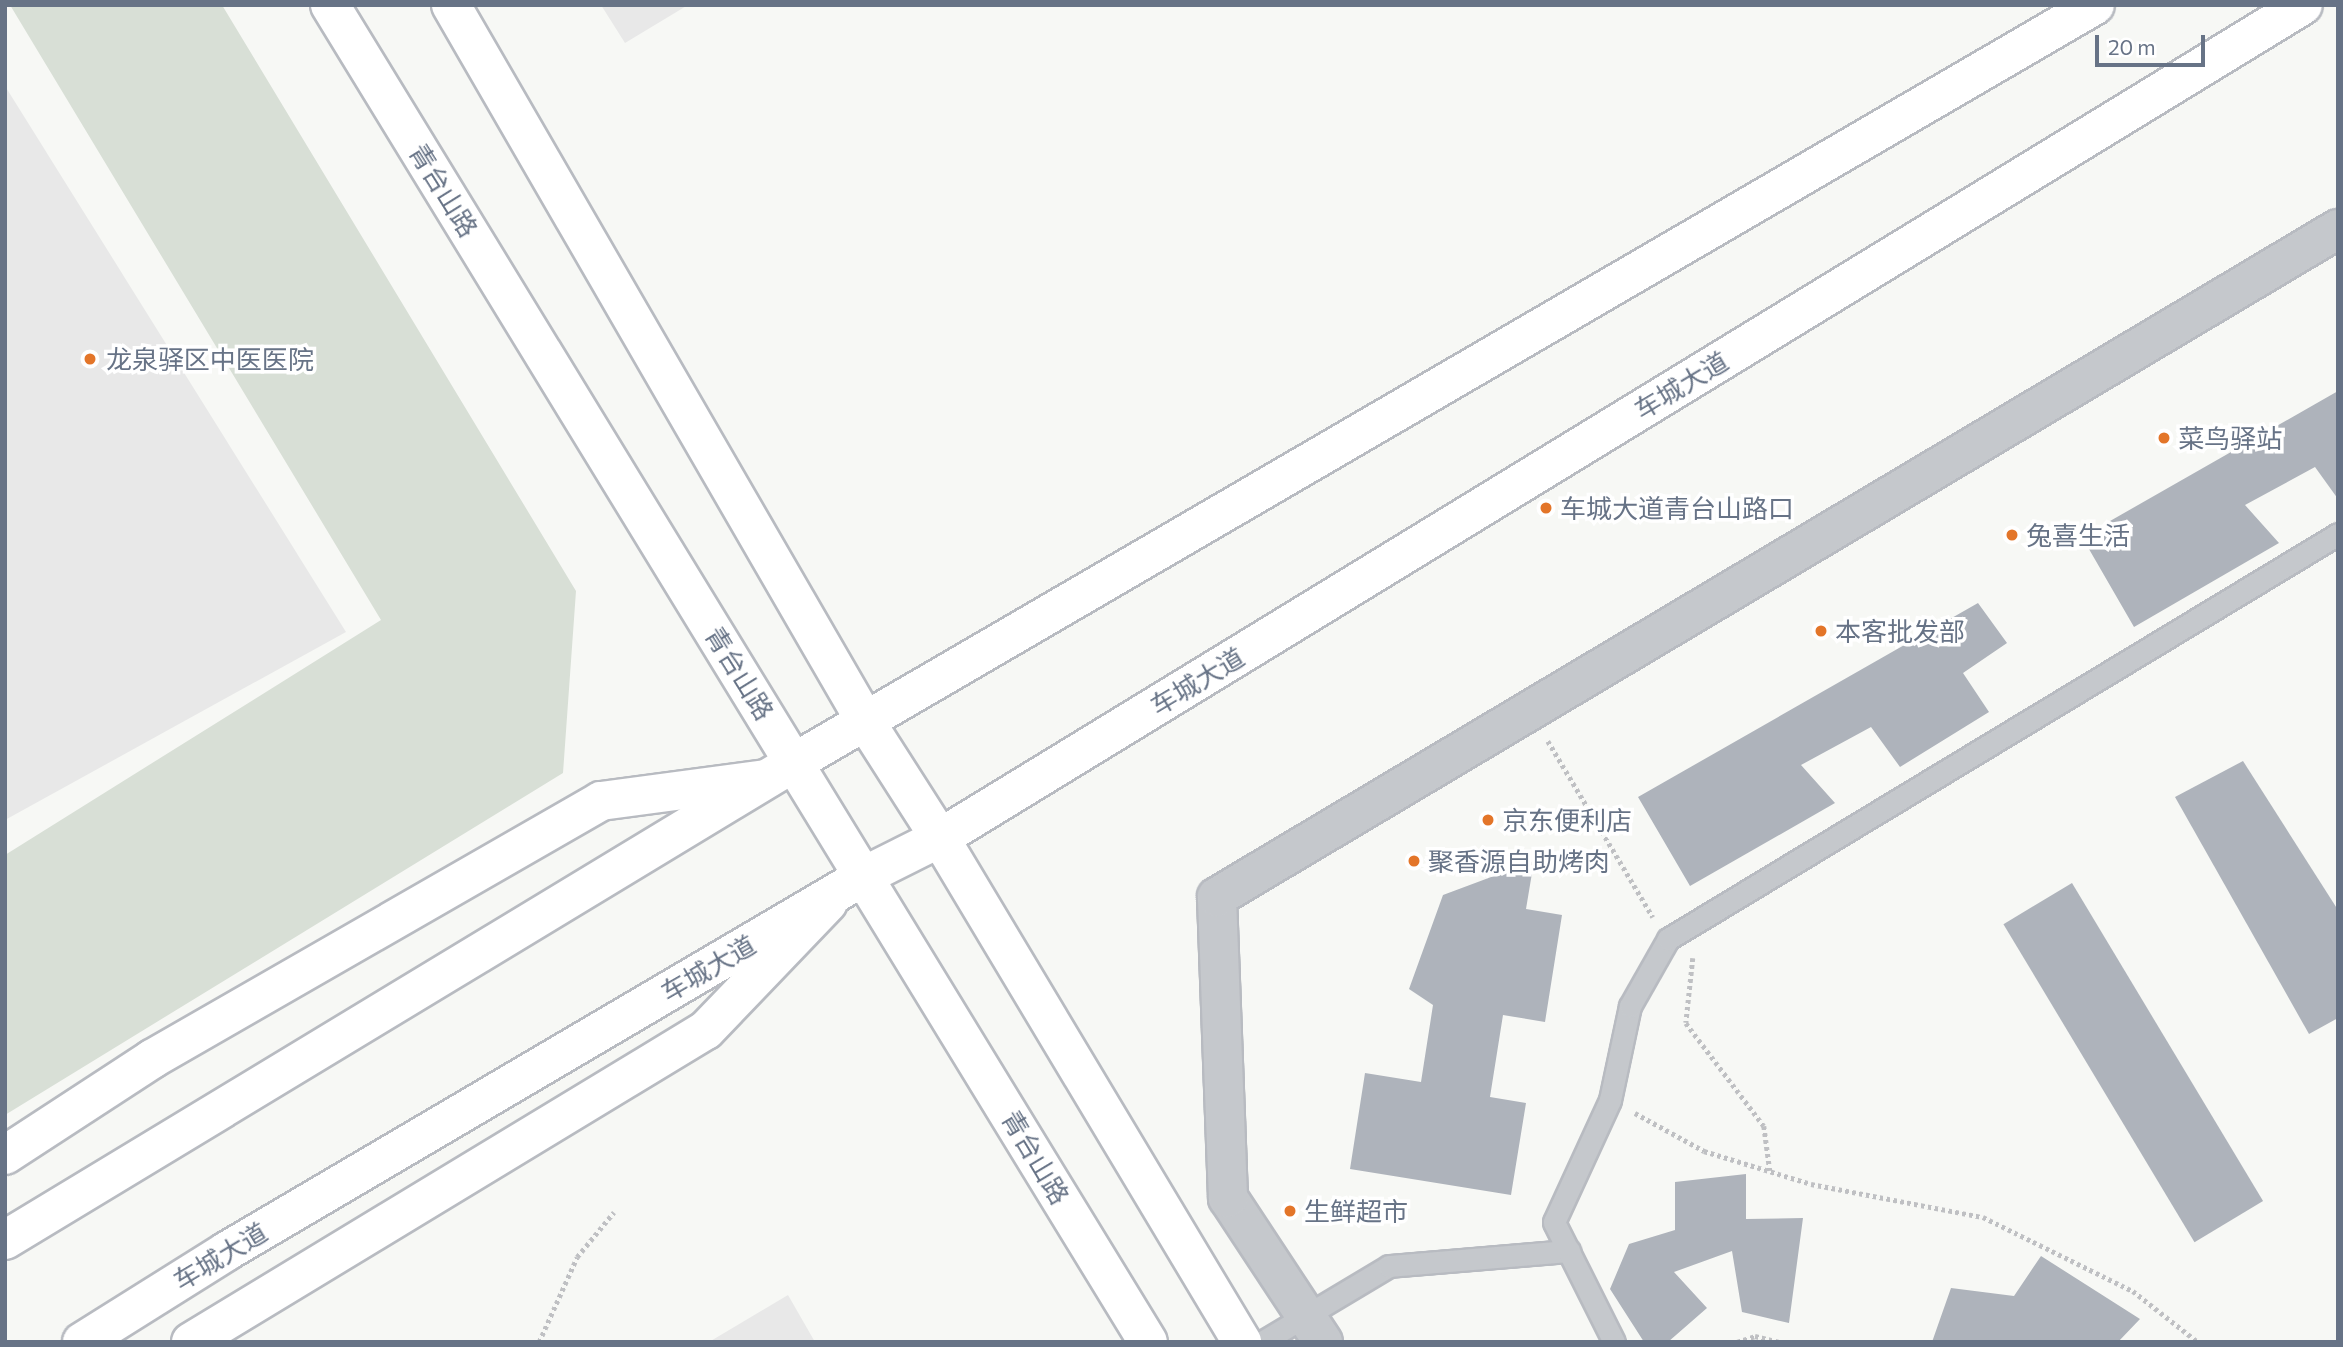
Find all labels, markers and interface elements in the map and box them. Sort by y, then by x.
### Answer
scale bar [2098,21,2208,65]
text: 20 m [2108,34,2156,59]
street label: 青台山路 [403,138,485,242]
place label: 龙泉驿区中医医院 [106,343,314,375]
street label: 车城大道 [1628,345,1734,425]
marker: 龙泉驿区中医医院 [80,349,100,369]
place label: 菜鸟驿站 [2178,422,2282,454]
marker: 菜鸟驿站 [2156,430,2172,446]
place label: 车城大道青台山路口 [1560,492,1794,524]
marker: 车城大道青台山路口 [1538,500,1554,516]
place label: 兔喜生活 [2026,519,2130,551]
marker: 兔喜生活 [2004,527,2020,543]
place label: 本客批发部 [1835,615,1965,647]
street label: 青台山路 [699,621,781,725]
marker: 本客批发部 [1813,623,1829,639]
street label: 车城大道 [1144,641,1250,721]
place label: 京东便利店 [1502,804,1632,836]
marker: 京东便利店 [1480,812,1496,828]
place label: 聚香源自助烤肉 [1428,845,1610,877]
marker: 聚香源自助烤肉 [1406,853,1422,869]
street label: 车城大道 [655,928,761,1008]
street label: 青台山路 [996,1104,1076,1210]
place label: 生鲜超市 [1304,1195,1408,1227]
marker: 生鲜超市 [1282,1203,1298,1219]
street label: 车城大道 [167,1216,273,1296]

